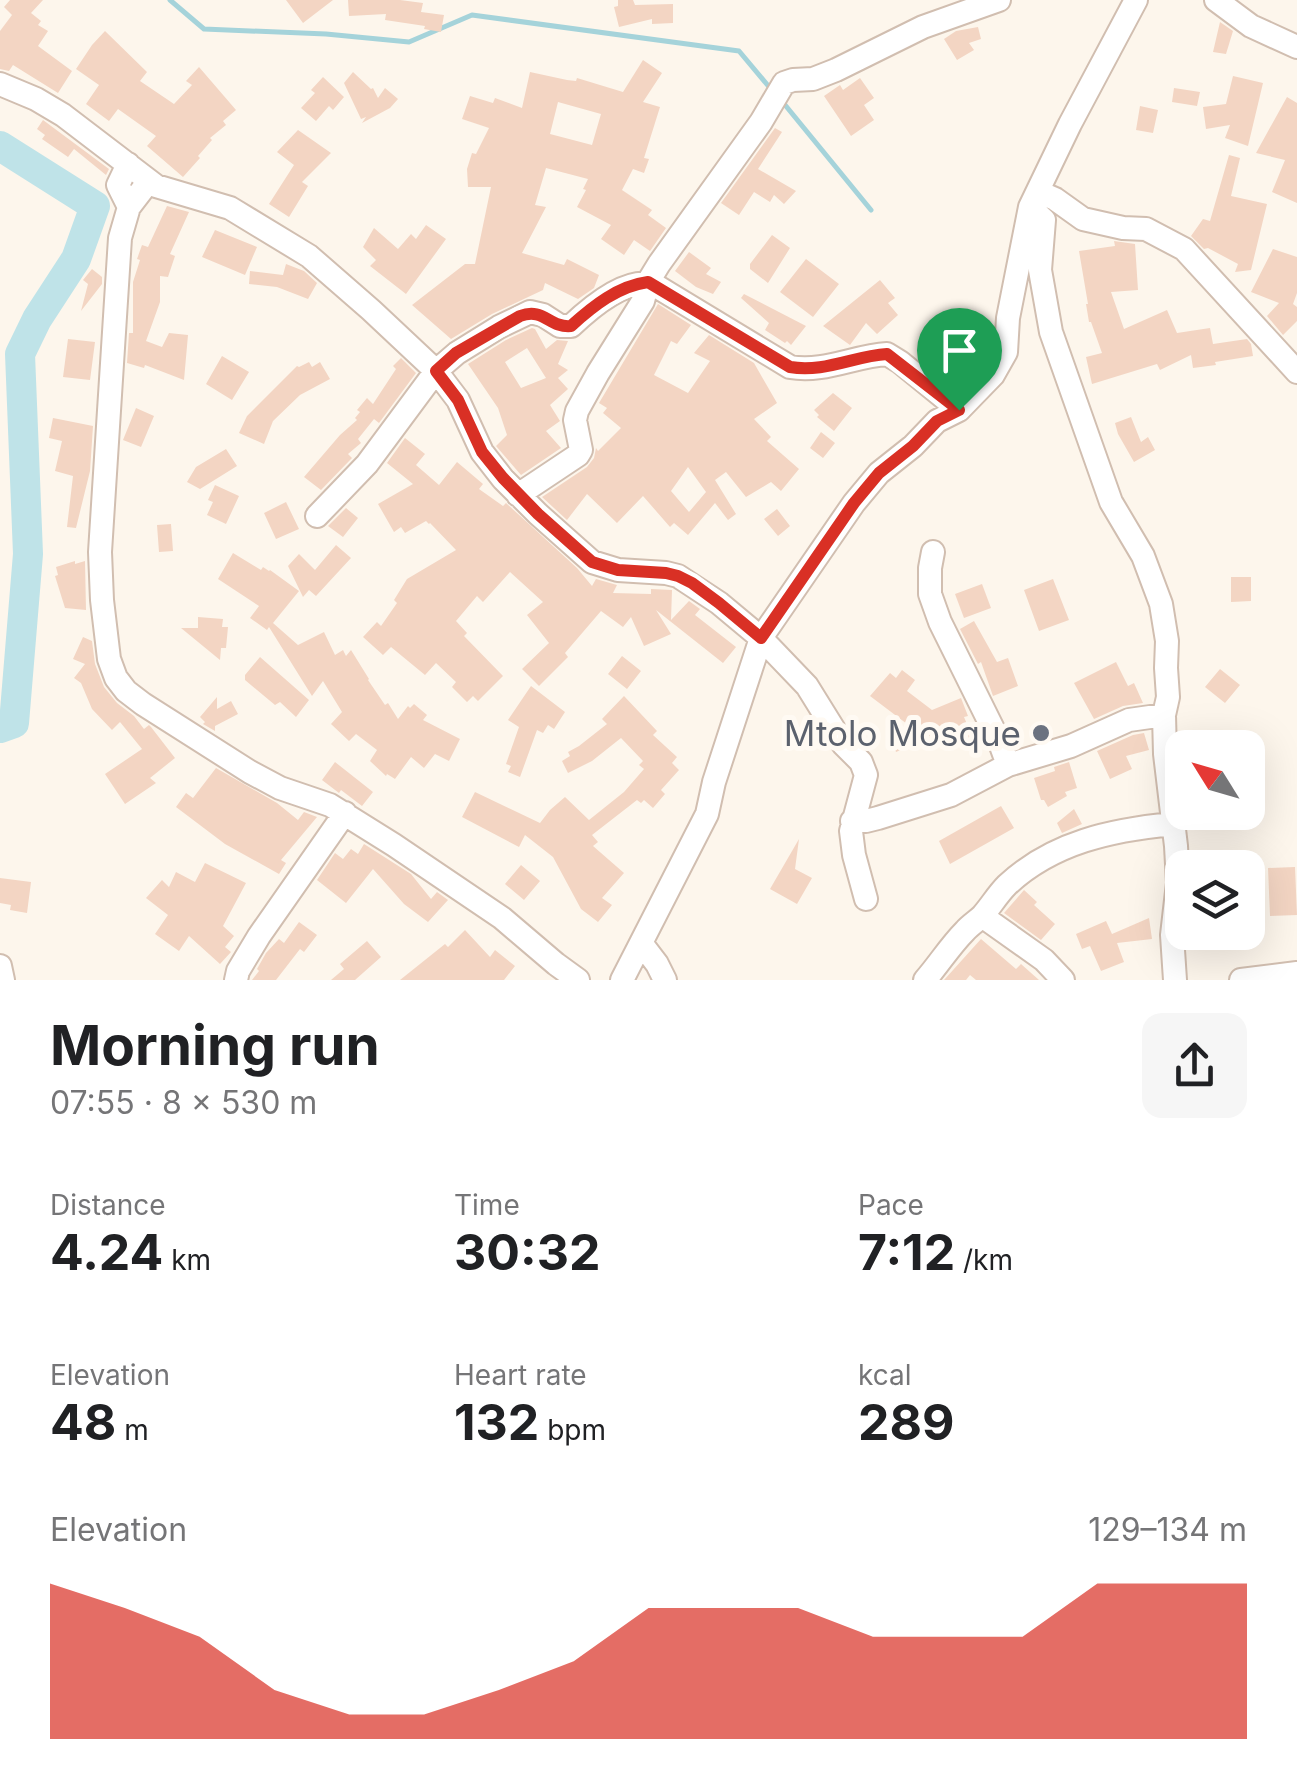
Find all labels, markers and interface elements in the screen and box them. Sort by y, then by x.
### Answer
pin [917,308,1002,411]
icon: arrive [932,323,987,378]
place label: Mtolo Mosque [784,712,1021,754]
marker: Mtolo Mosque [1030,722,1052,744]
north arrow [1165,730,1265,830]
map controls [1165,730,1265,950]
button: layers [1165,850,1265,950]
text: Morning run [50,1012,380,1078]
button: share [1142,1013,1247,1118]
text: 07:55 · 8 × 530 m [50,1083,317,1122]
text: Distance [50,1188,166,1222]
text: Time [454,1188,520,1222]
text: Pace [858,1188,924,1222]
text: 4.24 [50,1222,163,1282]
text: 30:32 [454,1222,600,1282]
text: 7:12 [858,1222,955,1282]
text: km [163,1243,211,1277]
text: /km [955,1243,1013,1277]
text: Elevation [50,1358,170,1392]
text: Heart rate [454,1358,587,1392]
text: kcal [858,1358,912,1392]
text: 48 [50,1392,116,1452]
text: 132 [454,1392,539,1452]
text: 289 [858,1392,955,1452]
text: m [116,1413,149,1447]
text: bpm [539,1413,606,1447]
text: Elevation [50,1510,187,1549]
text: 129–134 m [1088,1510,1247,1549]

